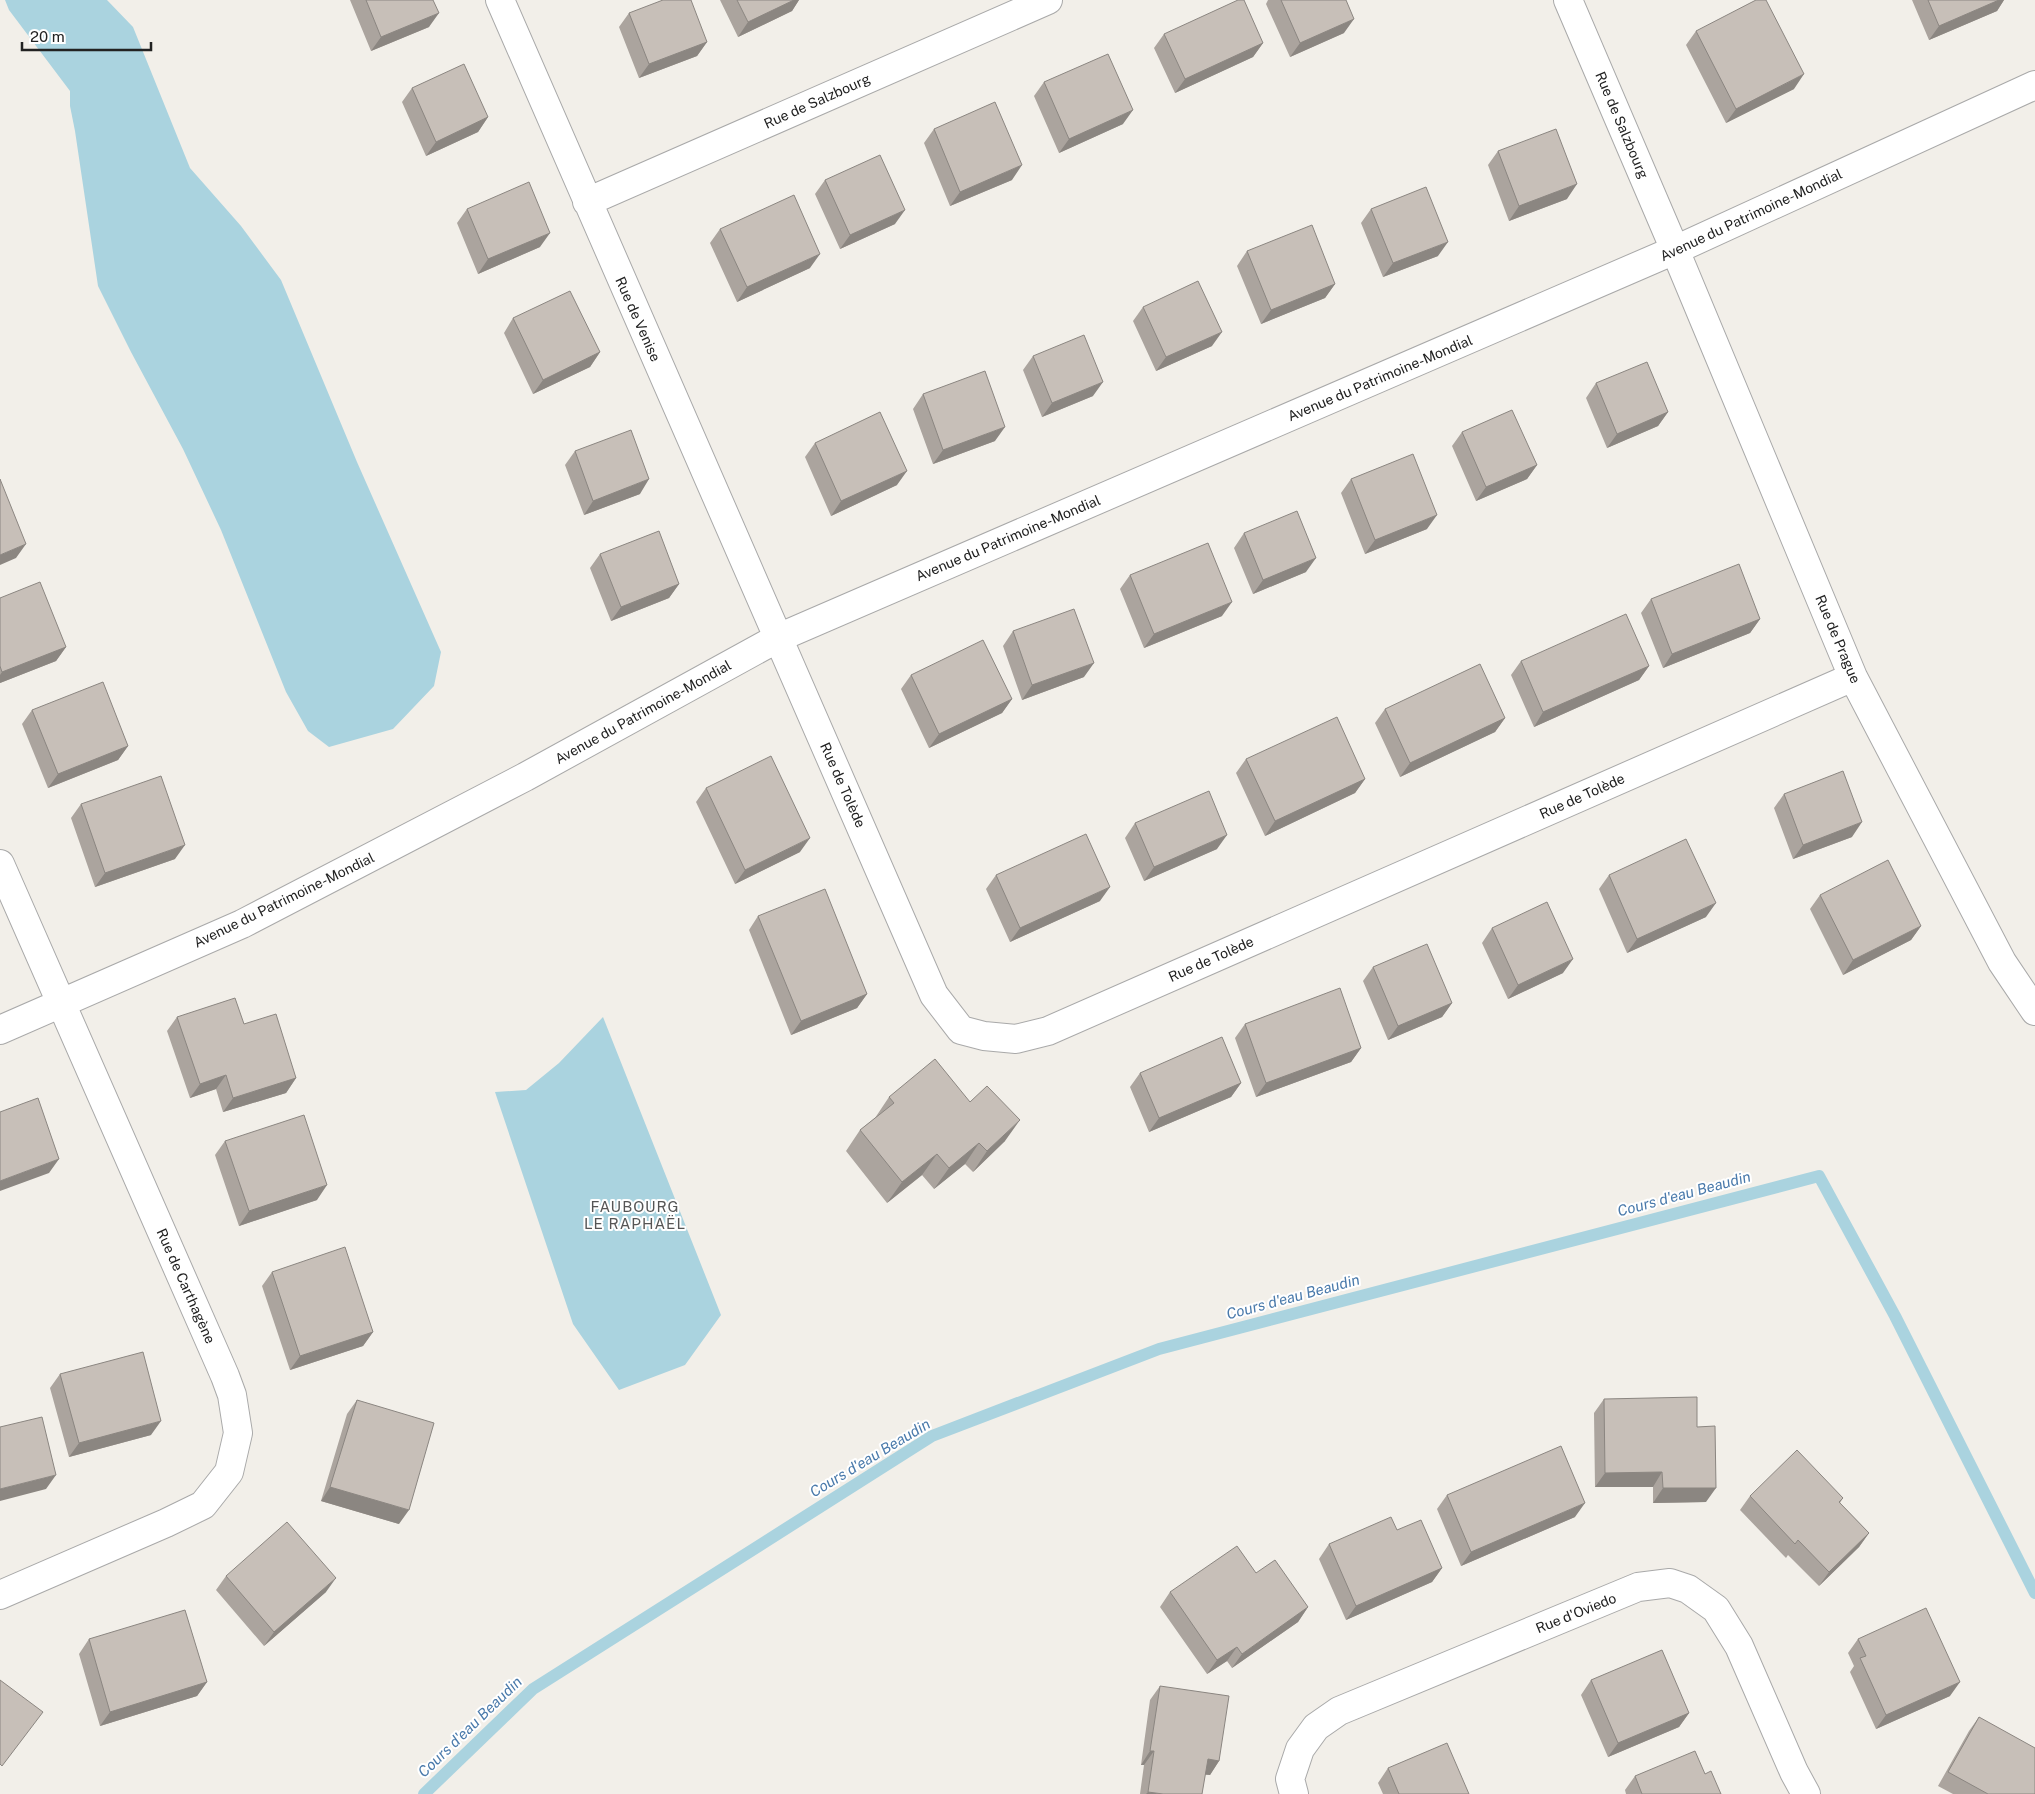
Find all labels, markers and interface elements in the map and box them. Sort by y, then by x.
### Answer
scale bar [22,20,151,52]
text: 20 m [30,28,65,45]
street label: Rue de Salzbourg [1592,69,1652,181]
street label: Rue de Salzbourg [761,70,873,132]
street label: Avenue du Patrimoine-Mondial [1657,166,1845,264]
street label: Rue de Venise [612,274,664,364]
street label: Avenue du Patrimoine-Mondial [1285,332,1475,424]
street label: Avenue du Patrimoine-Mondial [913,492,1103,584]
street label: Rue de Prague [1812,592,1864,686]
street label: Avenue du Patrimoine-Mondial [552,657,734,767]
street label: Rue de Tolède [817,740,869,830]
street label: Rue de Tolède [1537,770,1627,822]
street label: Avenue du Patrimoine-Mondial [191,849,377,951]
street label: Rue de Tolède [1166,933,1256,985]
water label: Cours d'eau Beaudin [1615,1168,1752,1220]
district label: FAUBOURG LE RAPHAËL [584,1198,686,1232]
street label: Rue de Carthagène [153,1226,219,1346]
water label: Cours d'eau Beaudin [1224,1271,1361,1323]
water label: Cours d'eau Beaudin [806,1415,933,1500]
street label: Rue d'Oviedo [1533,1590,1619,1636]
water label: Cours d'eau Beaudin [414,1673,525,1780]

